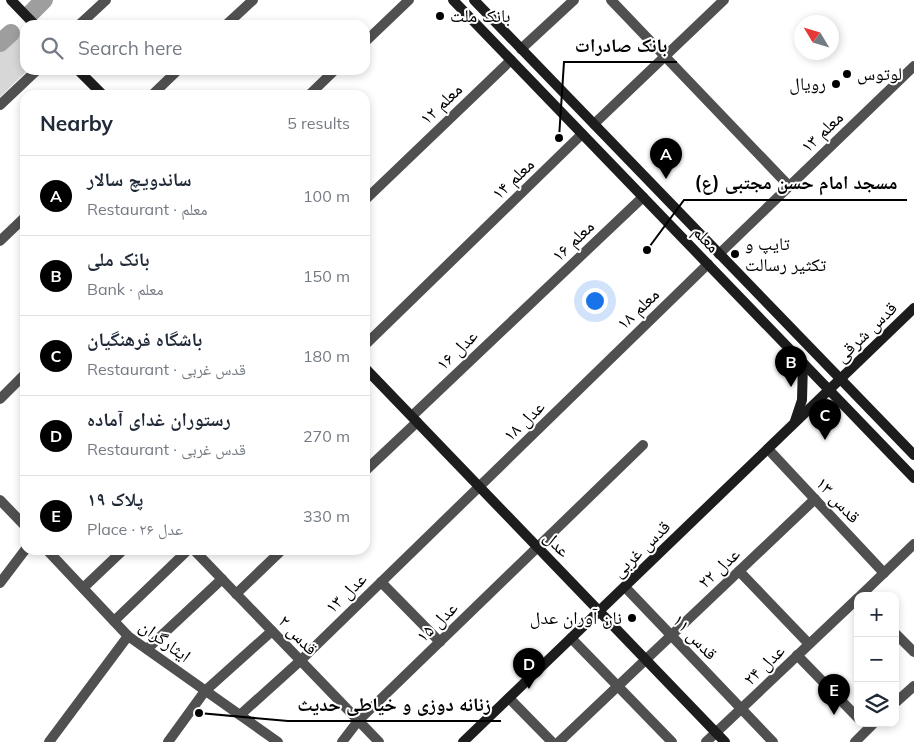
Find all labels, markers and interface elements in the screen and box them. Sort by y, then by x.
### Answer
place label: بانک ملت [450,4,510,27]
marker: بانک ملت [434,10,446,22]
north arrow [794,15,839,60]
search box [20,20,370,75]
callout: بانک صادرات [564,28,677,62]
text: بانک صادرات [575,33,667,57]
icon: search [38,34,66,62]
text: Search here [78,36,182,60]
place label: لوتوس [857,62,902,85]
marker: لوتوس [841,68,853,80]
place label: رویال [789,72,826,95]
street label: معلم ۱۲ [415,78,467,130]
marker: رویال [830,78,842,90]
street label: معلم ۱۳ [796,106,848,158]
text: Nearby [40,110,113,136]
text: 5 results [287,113,350,133]
pin: A [650,138,682,179]
street label: معلم ۱۴ [487,153,539,205]
callout: مسجد امام حسن مجتبی (ع) [684,166,907,200]
text: ساندویچ سالار [87,167,191,191]
text: مسجد امام حسن مجتبی (ع) [694,170,898,196]
text: A [50,186,62,206]
text: 100 m [303,186,350,206]
text: Restaurant · معلم [87,199,208,219]
street label: معلم ۱۶‌ [547,215,599,267]
street label: معلم [687,220,725,258]
place label: تایپ و تکثیر رسالت [745,232,826,276]
text: بانک ملی [87,247,149,271]
marker: تایپ و تکثیر رسالت [729,248,741,260]
text: B [50,266,62,286]
text: 150 m [303,266,350,286]
text: Bank · معلم [87,279,163,299]
street label: معلم ۱۸ [612,283,664,335]
your location [582,288,608,314]
street label: قدس شرقی [830,296,902,367]
street label: عدل ۱۶ [431,324,482,375]
text: باشگاه فرهنگیان [87,327,202,351]
text: C [51,346,61,366]
text: 180 m [303,346,350,366]
pin: B [775,346,807,387]
text: Restaurant · قدس غربی [87,359,246,379]
street label: عدل ۱۸ [498,395,549,446]
pin: C [809,399,841,440]
text: رستوران غدای آماده [87,407,231,431]
text: D [50,426,62,446]
text: 270 m [303,426,350,446]
text: Restaurant · قدس غربی [87,439,246,459]
street label: قدس ۱۳ [811,472,866,528]
text: پلاک ۱۹ [87,487,143,511]
text: E [51,506,61,526]
text: 330 m [303,506,350,526]
street label: قدس غربی [607,515,675,582]
text: Place · عدل ۲۶ [87,519,183,539]
street label: عدل [539,525,575,562]
street label: عدل ۲۲ [693,542,744,593]
street label: عدل ۱۳ [320,567,371,618]
map controls [854,592,899,727]
button: + [854,592,899,637]
street label: عدل ۱۵ [411,596,462,647]
place label: نان آوران عدل [530,606,622,629]
street label: قدس ۱۱ [668,609,723,664]
street label: قدس ۲ [274,610,323,660]
marker: نان آوران عدل [626,612,638,624]
street label: ایثارگران [135,614,196,667]
button: − [854,637,899,682]
street label: عدل ۲۴ [738,639,789,690]
pin: D [513,648,545,689]
pin: E [818,674,850,715]
button: layers [854,682,899,727]
callout: زنانه دوزی و خیاطی حدیث [288,687,501,721]
text: زنانه دوزی و خیاطی حدیث [297,692,491,716]

